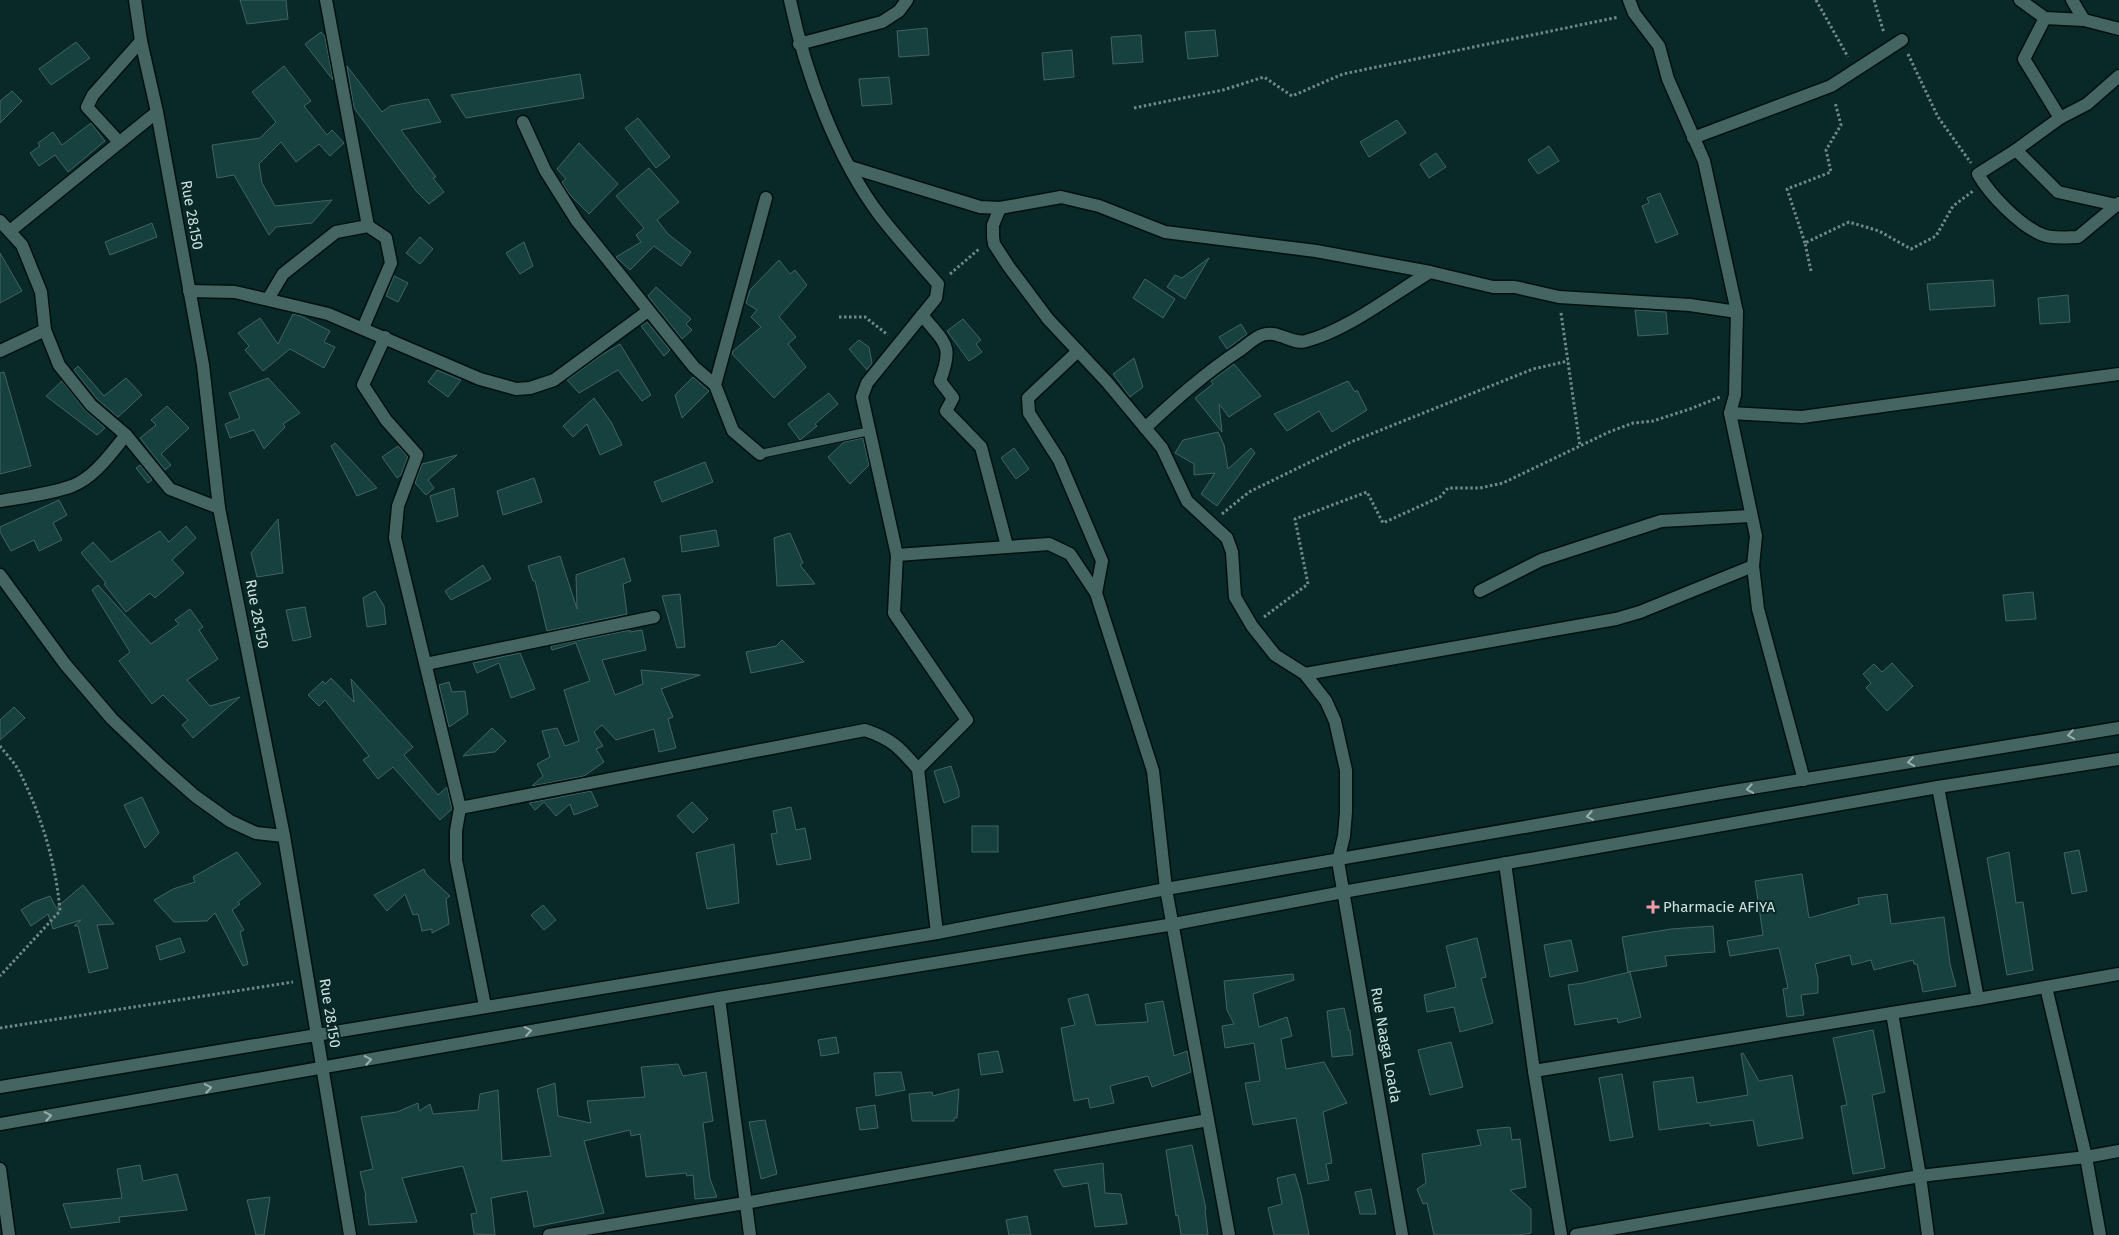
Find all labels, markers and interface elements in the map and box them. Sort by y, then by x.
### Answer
street label: Rue 28.150 [177,179,207,251]
street label: Rue 28.150 [241,578,273,650]
one-way arrow [2067,730,2075,740]
one-way arrow [1906,756,1914,767]
one-way arrow [1746,783,1755,793]
one-way arrow [1586,811,1595,821]
place label: Pharmacie AFIYA [1663,898,1776,916]
marker: Pharmacie AFIYA [1647,901,1659,913]
street label: Rue 28.150 [316,977,344,1049]
street label: Rue Naaga Loada [1367,986,1405,1104]
one-way arrow [524,1027,533,1037]
one-way arrow [364,1055,373,1065]
one-way arrow [204,1083,212,1093]
one-way arrow [44,1111,52,1121]

